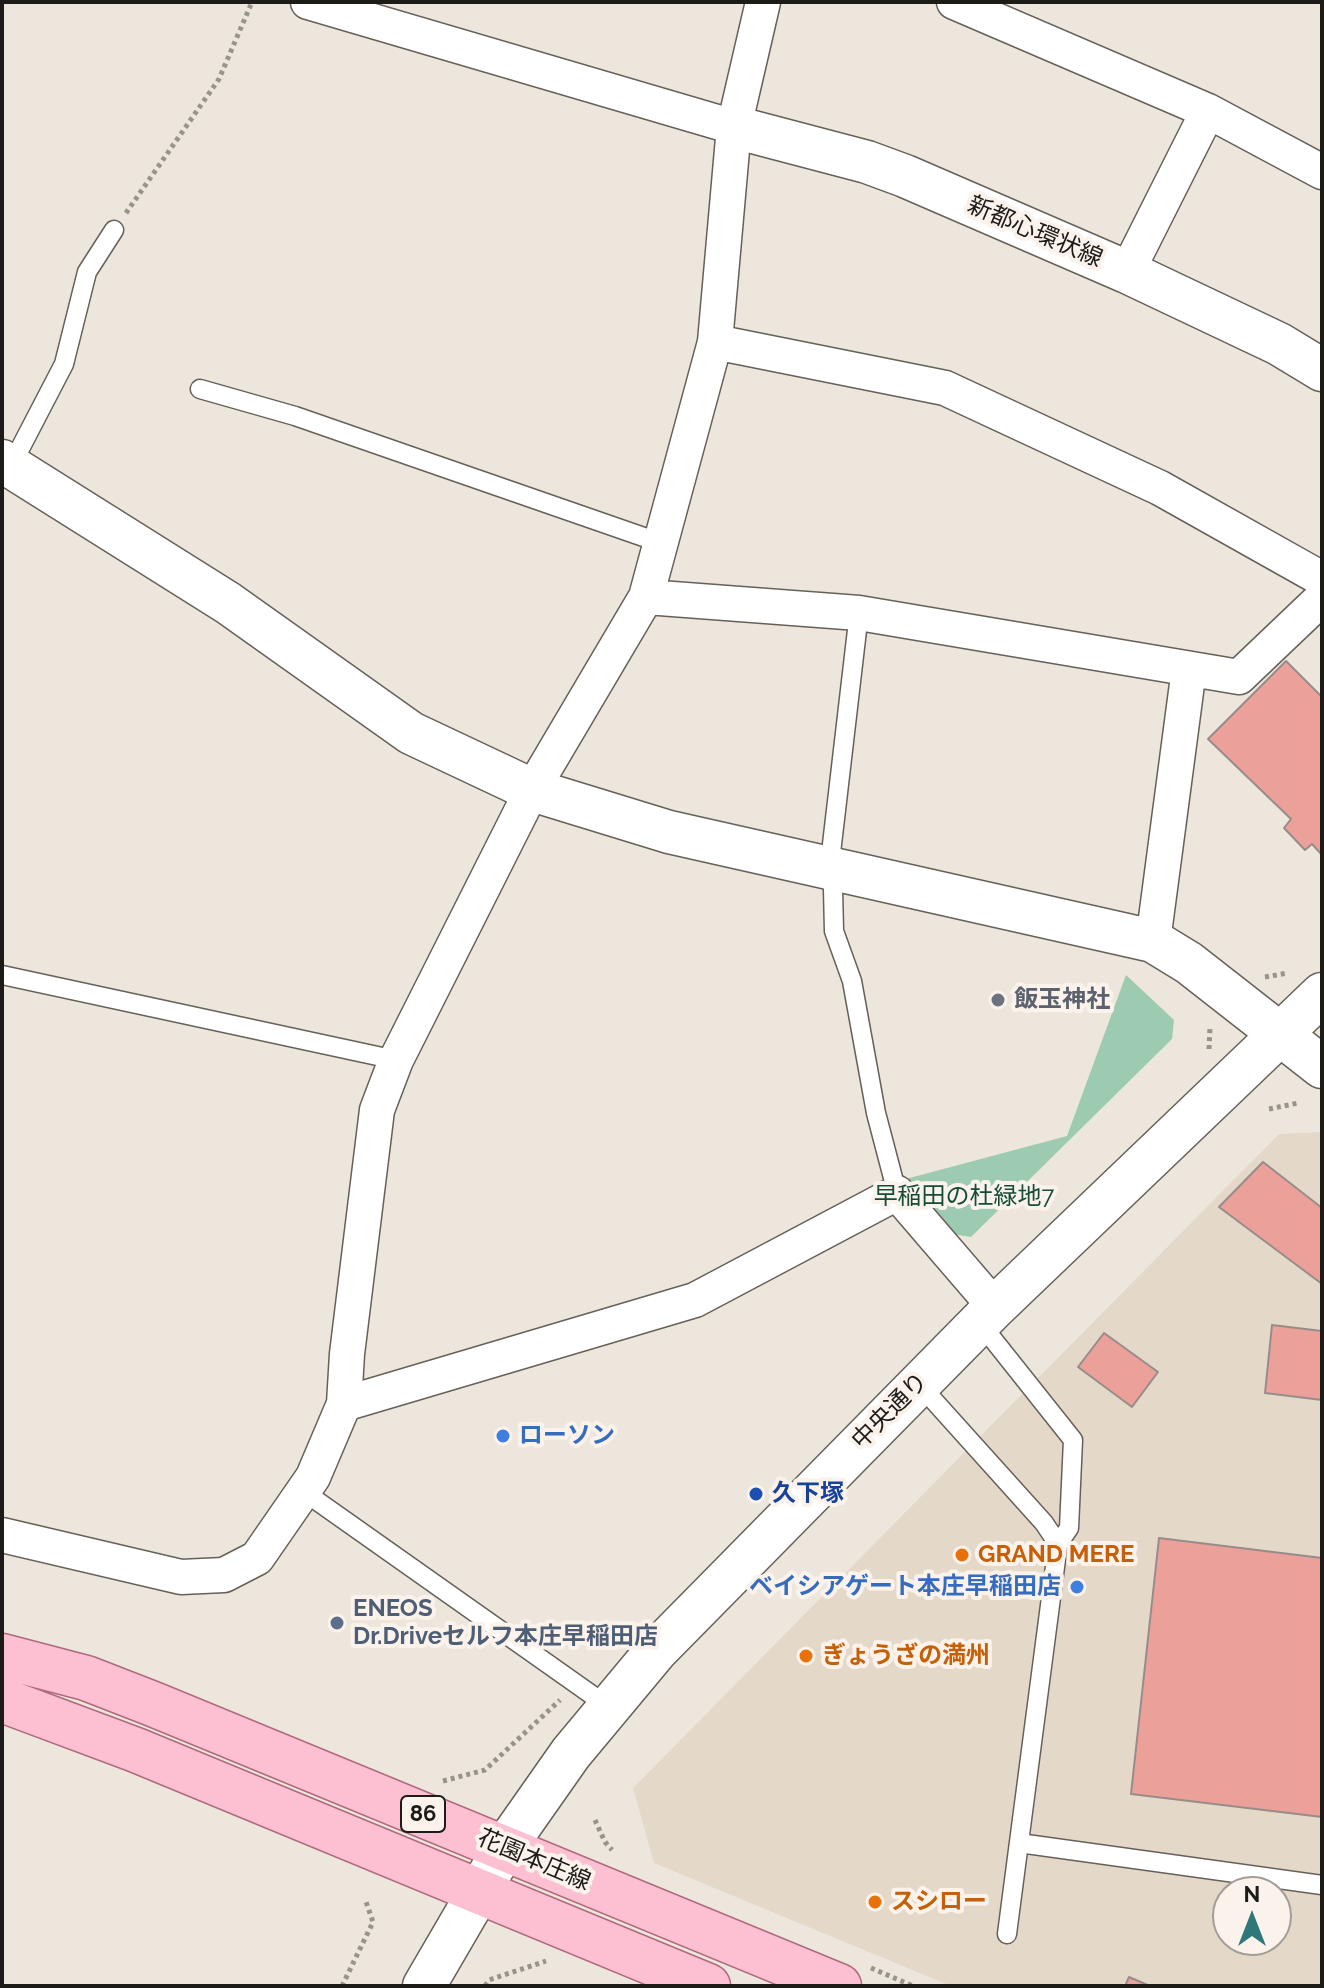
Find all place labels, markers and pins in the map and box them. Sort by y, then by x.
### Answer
place label: 飯玉神社 [1014,986,1110,1014]
marker: 飯玉神社 [989,991,1007,1009]
place label: ローソン [519,1422,615,1450]
marker: ローソン [494,1427,512,1445]
place label: 久下塚 [772,1480,844,1508]
marker: 久下塚 [747,1485,765,1503]
place label: GRAND MERE [978,1541,1134,1569]
marker: GRAND MERE [953,1546,971,1564]
place label: ベイシアゲート本庄早稲田店 [749,1573,1061,1601]
marker: ベイシアゲート本庄早稲田店 [1068,1578,1086,1596]
place label: ENEOS Dr.Driveセルフ本庄早稲田店 [353,1595,658,1651]
marker: ENEOS Dr.Driveセルフ本庄早稲田店 [328,1614,346,1632]
place label: ぎょうざの満州 [822,1642,990,1670]
marker: ぎょうざの満州 [797,1647,815,1665]
place label: スシロー [891,1888,987,1916]
marker: スシロー [866,1893,884,1911]

